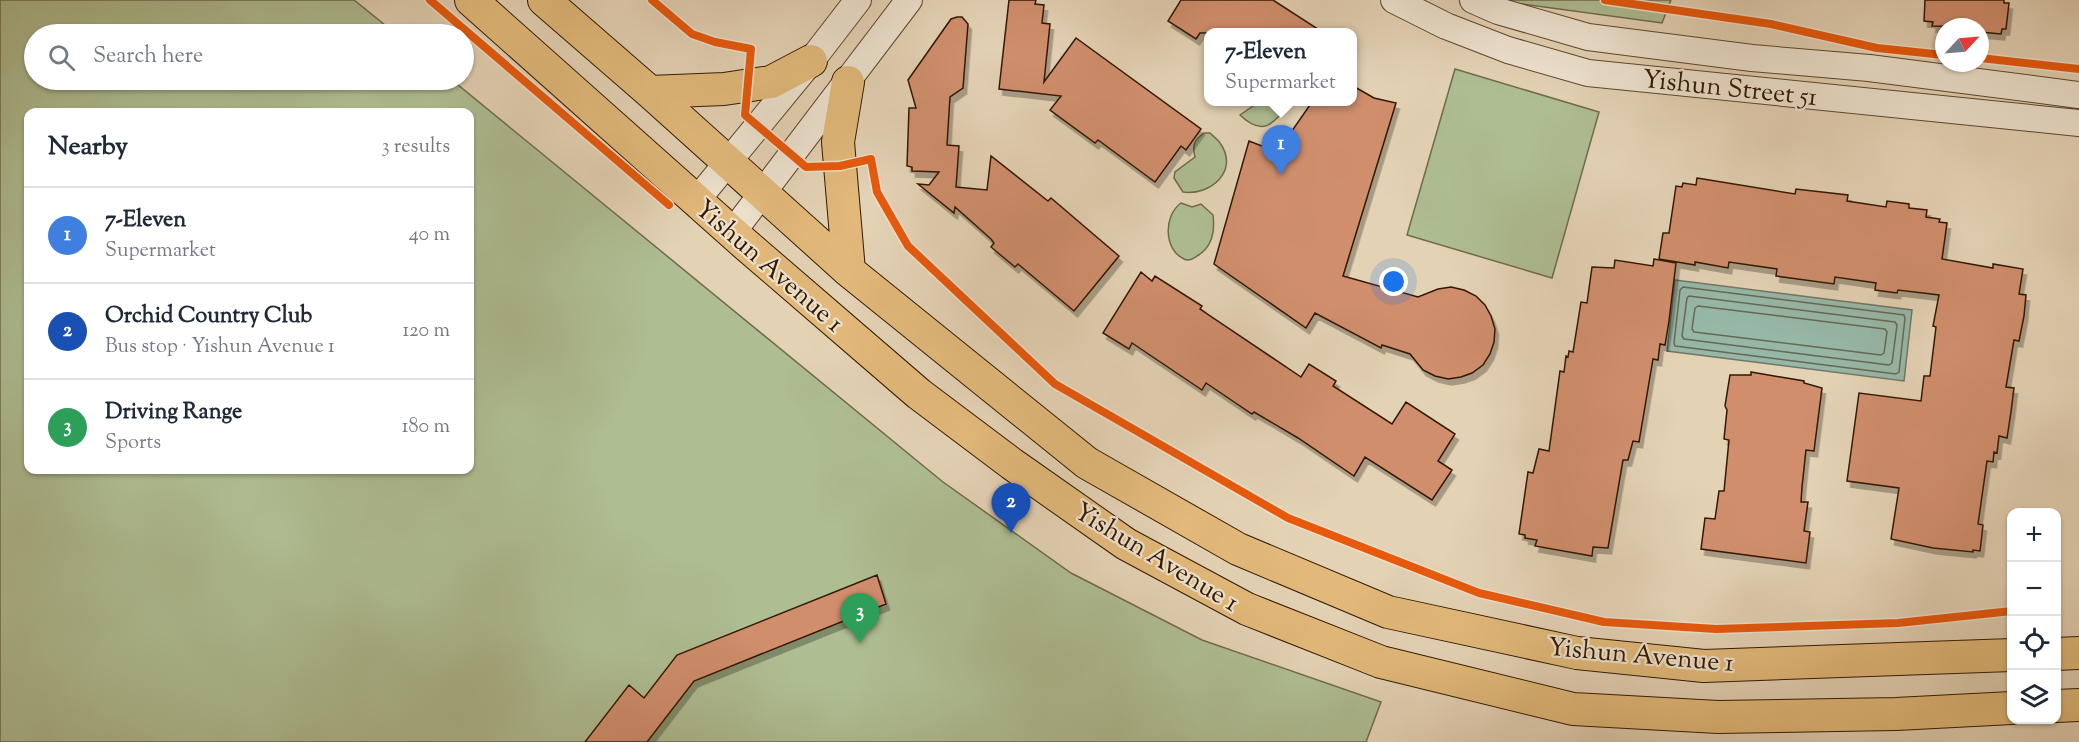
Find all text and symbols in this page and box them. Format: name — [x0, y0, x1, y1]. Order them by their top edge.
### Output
north arrow — [1935, 18, 1989, 72]
search box — [24, 24, 474, 90]
popup — [1204, 28, 1357, 106]
text: 7-Eleven — [1225, 37, 1306, 69]
icon: search — [45, 41, 78, 74]
text: Search here — [93, 41, 203, 73]
street label: Yishun Street 51 — [1640, 62, 1819, 117]
text: Supermarket — [1225, 69, 1336, 98]
pin: 1 — [1262, 126, 1300, 175]
text: Nearby — [48, 129, 128, 166]
text: 3 results — [381, 133, 450, 162]
street label: Yishun Avenue 1 — [686, 192, 851, 342]
text: 7-Eleven — [105, 205, 186, 237]
text: 1 — [64, 221, 71, 250]
text: 40 m — [409, 221, 450, 250]
text: Supermarket — [105, 237, 216, 266]
your location — [1379, 267, 1408, 296]
text: Orchid Country Club — [105, 301, 312, 333]
text: 2 — [63, 317, 72, 346]
text: 120 m — [402, 317, 450, 346]
text: Bus stop · Yishun Avenue 1 — [105, 333, 335, 362]
text: Driving Range — [105, 397, 242, 429]
text: 3 — [63, 413, 72, 442]
text: 180 m — [402, 413, 450, 442]
text: Sports — [105, 429, 161, 458]
pin: 2 — [992, 484, 1030, 533]
street label: Yishun Avenue 1 — [1066, 494, 1245, 622]
map controls — [2007, 508, 2061, 724]
button: + — [2007, 508, 2061, 562]
button: − — [2007, 562, 2061, 616]
pin: 3 — [840, 594, 880, 643]
button: locate — [2007, 616, 2061, 670]
street label: Yishun Avenue 1 — [1546, 630, 1735, 683]
button: layers — [2007, 670, 2061, 724]

